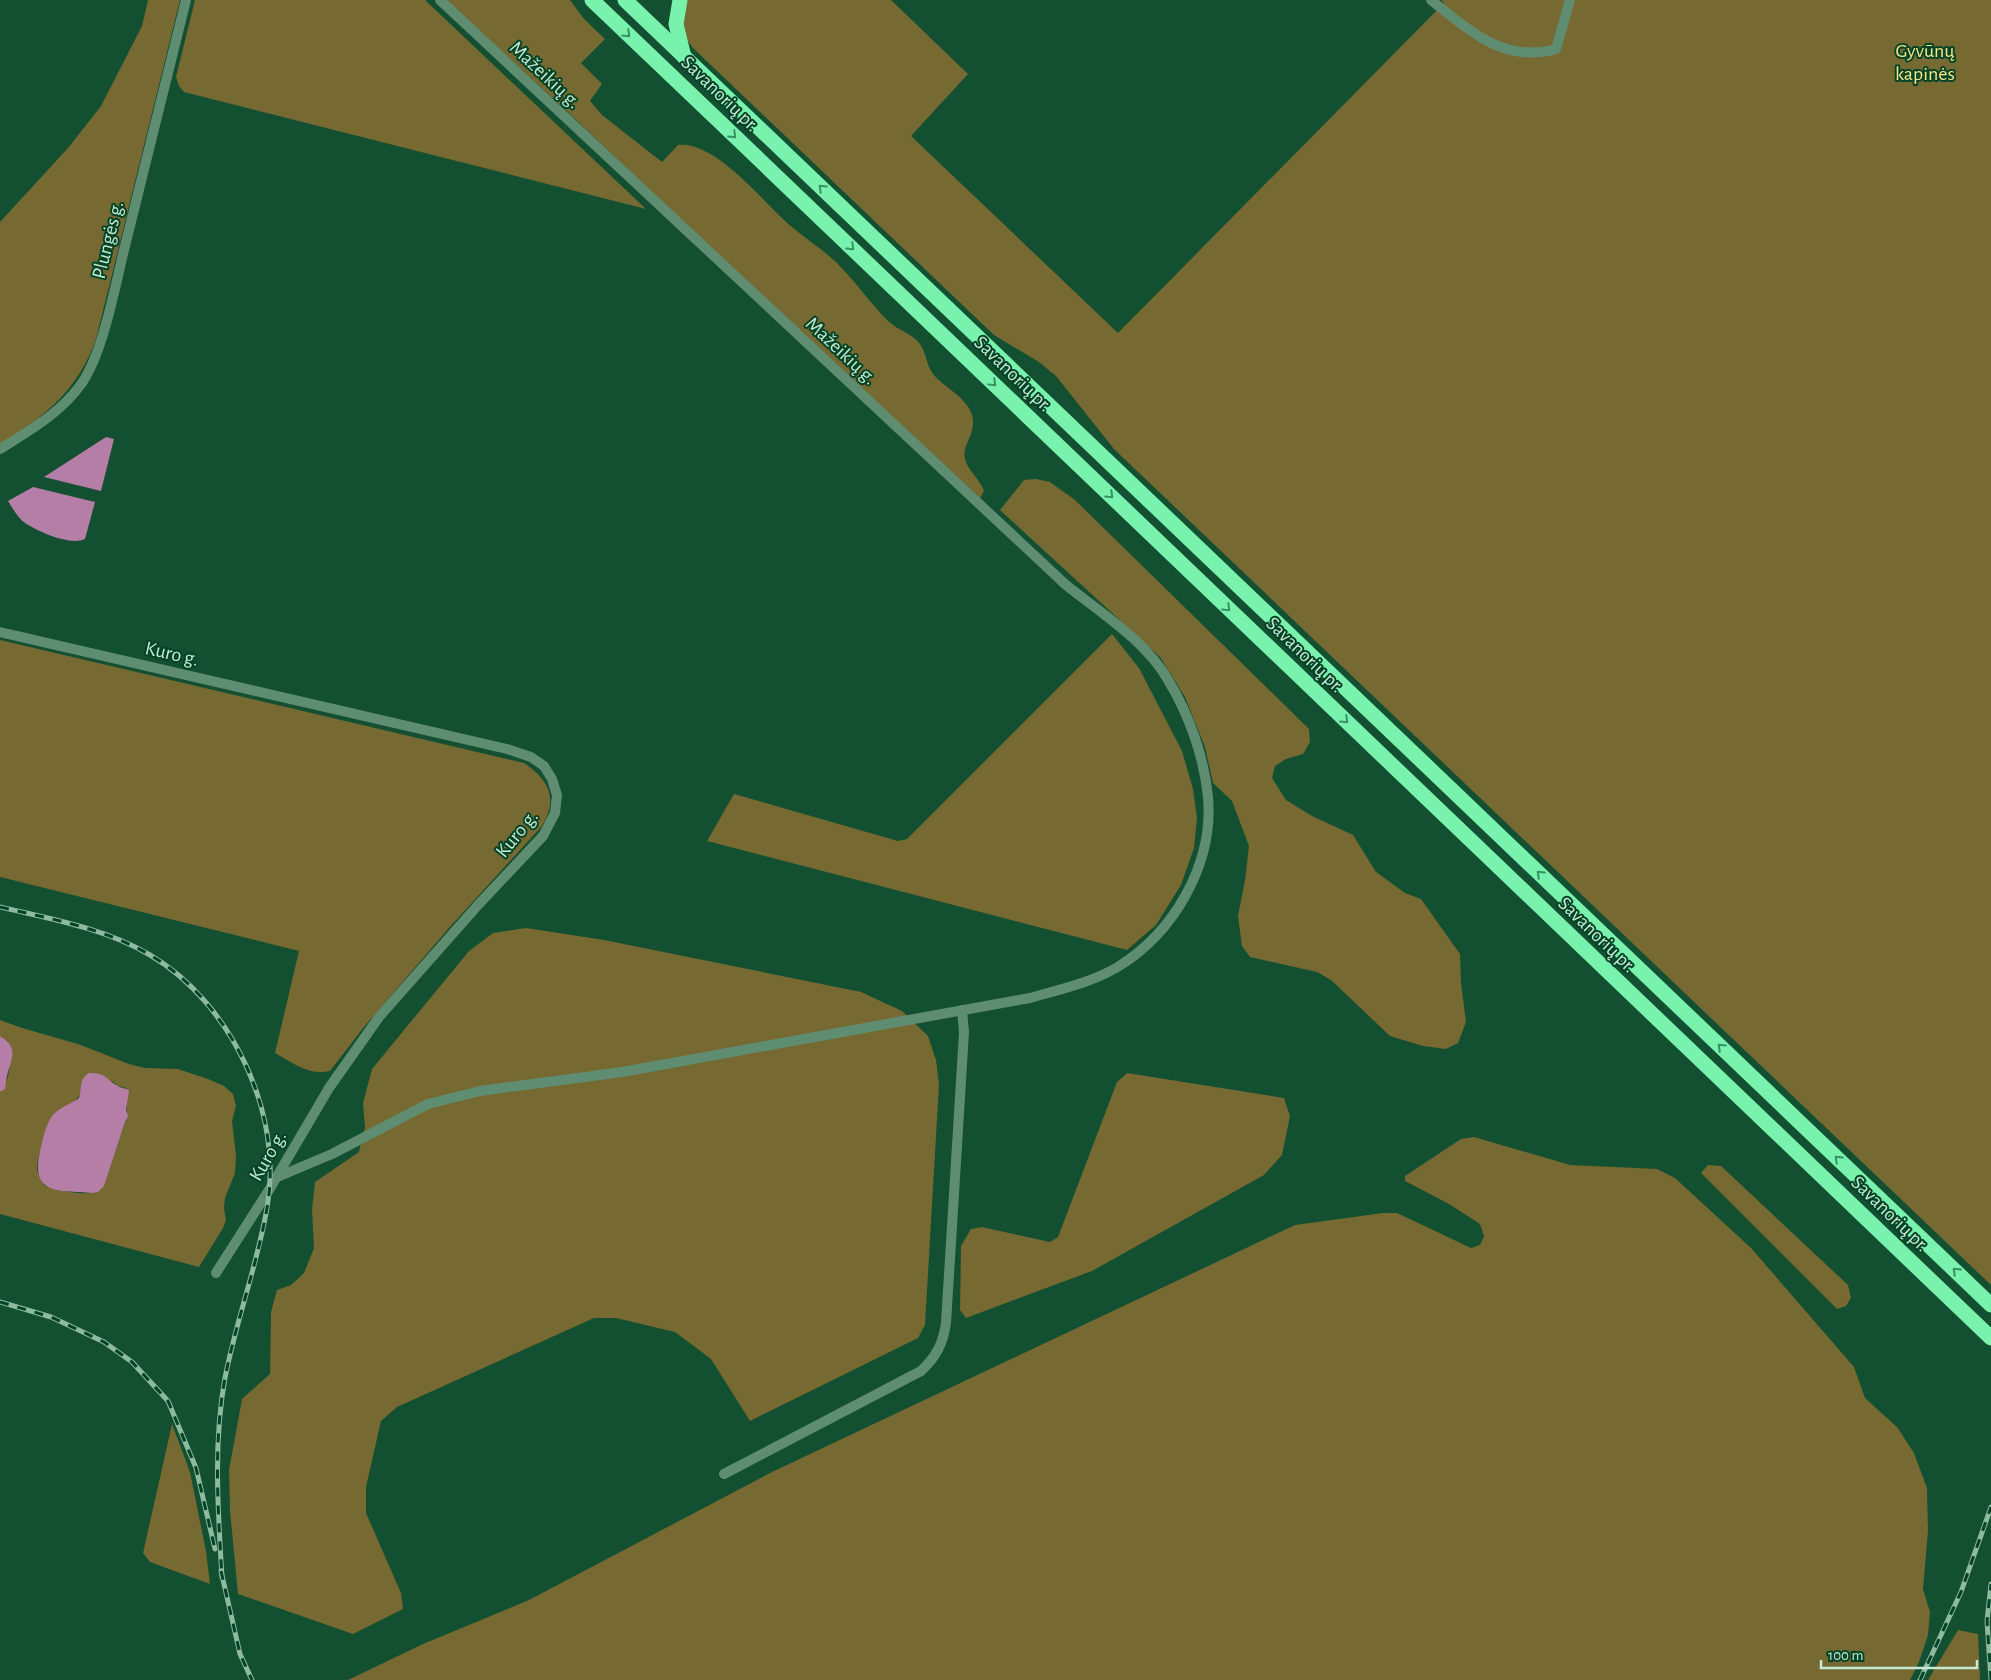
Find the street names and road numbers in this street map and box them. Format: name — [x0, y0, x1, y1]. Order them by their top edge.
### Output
street label: Mažeikių g. — [506, 37, 584, 113]
street label: Savanorių pr. — [677, 52, 763, 136]
street label: Plungės g. — [89, 199, 127, 281]
street label: Mažeikių g. — [802, 313, 880, 389]
street label: Savanorių pr. — [970, 332, 1056, 416]
street label: Savanorių pr. — [1262, 613, 1348, 697]
street label: Kuro g. — [143, 638, 201, 670]
street label: Kuro g. — [492, 807, 542, 861]
street label: Savanorių pr. — [1554, 893, 1640, 977]
street label: Kuro g. — [246, 1127, 290, 1185]
street label: Savanorių pr. — [1847, 1172, 1933, 1256]

